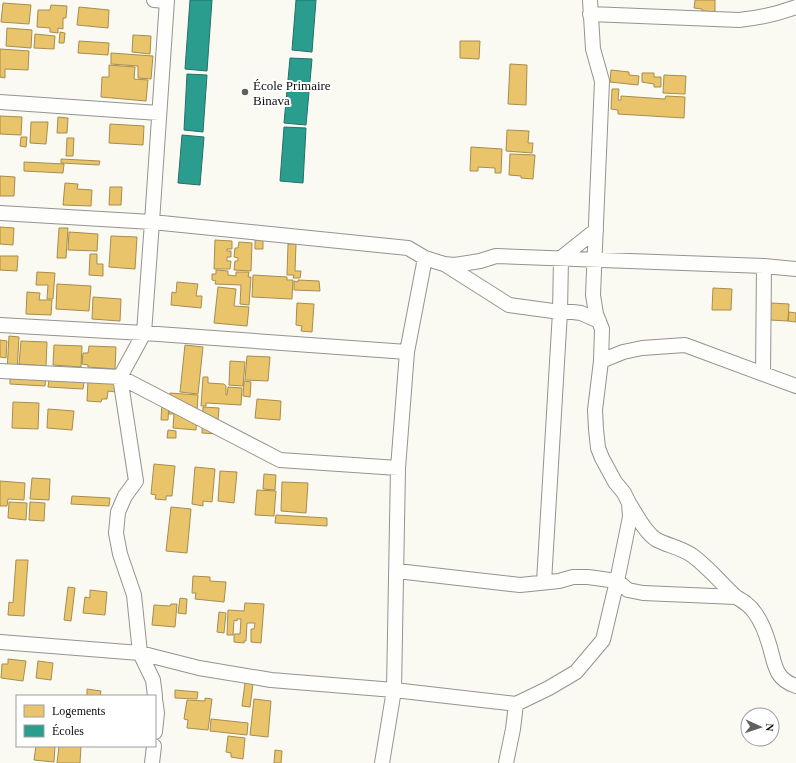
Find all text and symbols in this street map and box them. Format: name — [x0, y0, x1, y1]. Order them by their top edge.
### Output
place label: École Primaire Binava — [253, 78, 331, 108]
marker: École Primaire Binava — [240, 87, 250, 97]
legend — [16, 695, 156, 747]
text: Logements — [52, 704, 106, 718]
north arrow — [740, 707, 780, 747]
text: N — [764, 723, 776, 732]
text: Écoles — [52, 724, 84, 738]

